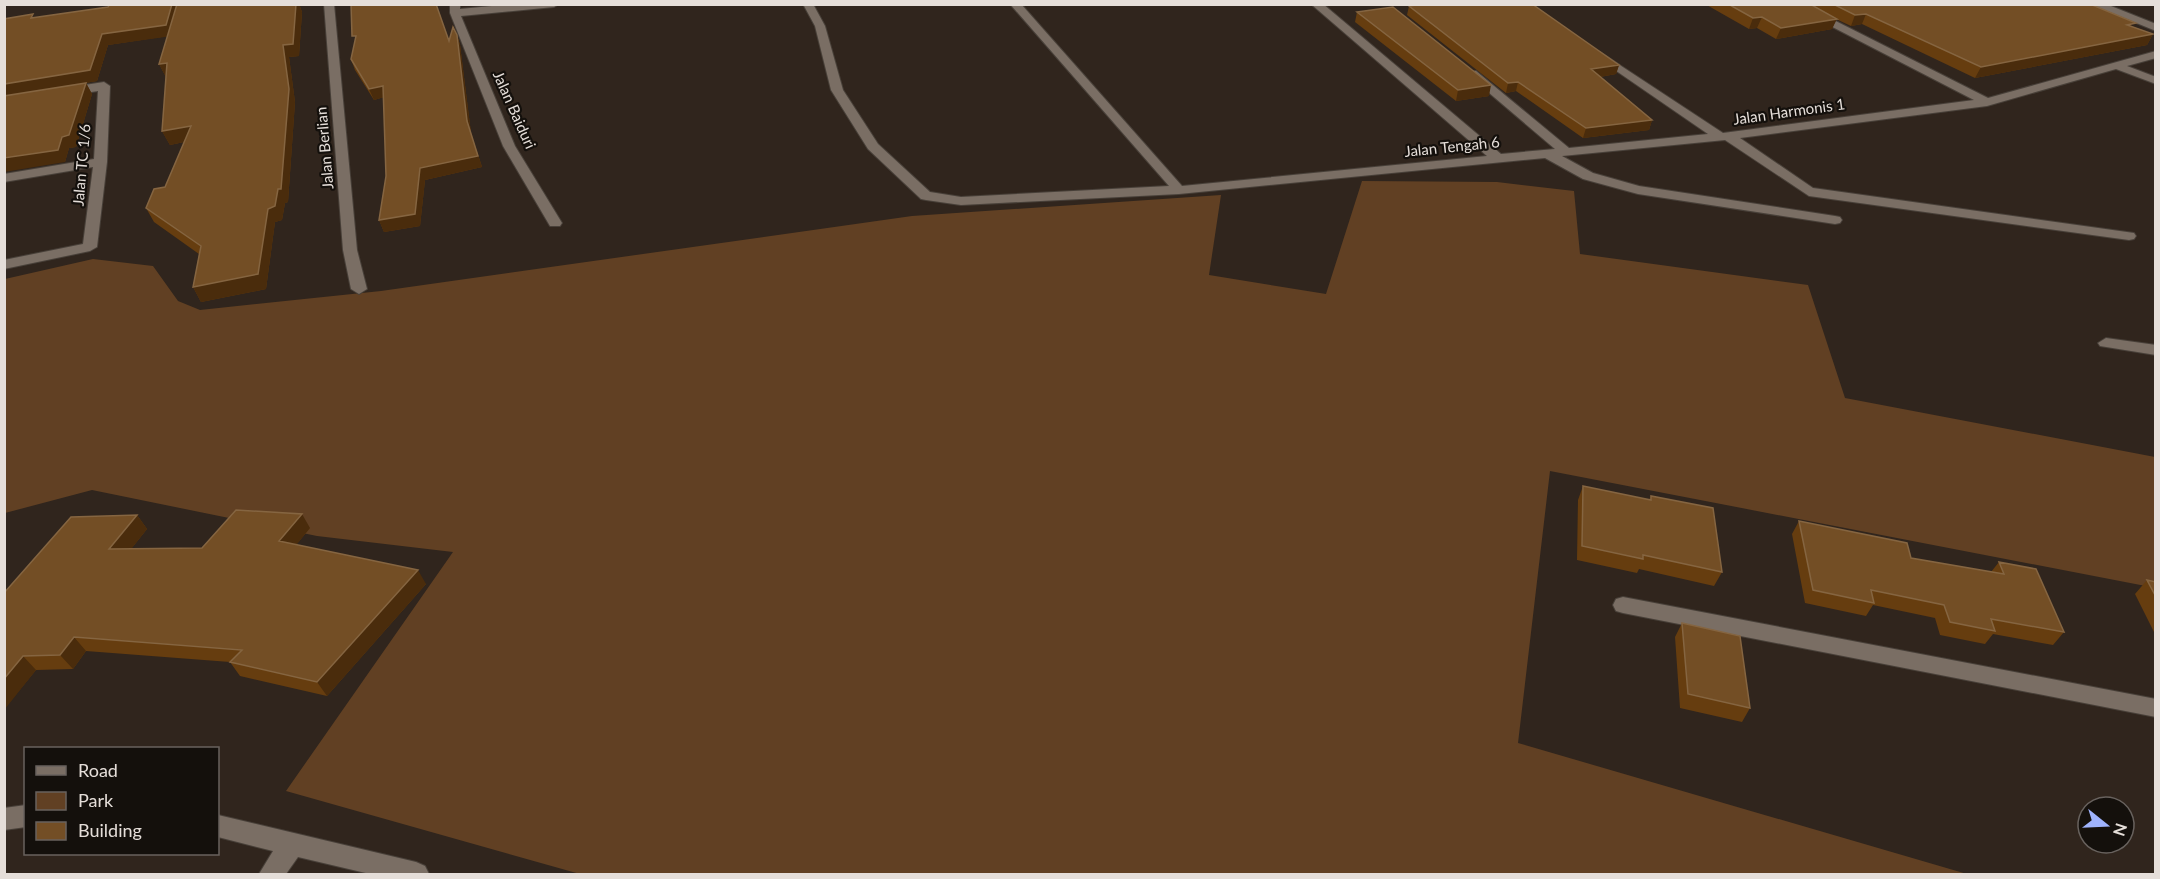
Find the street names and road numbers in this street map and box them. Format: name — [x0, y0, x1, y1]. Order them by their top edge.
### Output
street label: Jalan Baiduri — [490, 68, 540, 151]
street label: Jalan Harmonis 1 — [1732, 94, 1846, 128]
street label: Jalan Berlian — [311, 106, 337, 190]
street label: Jalan TC 1/6 — [68, 123, 94, 207]
street label: Jalan Tengah 6 — [1403, 132, 1501, 160]

